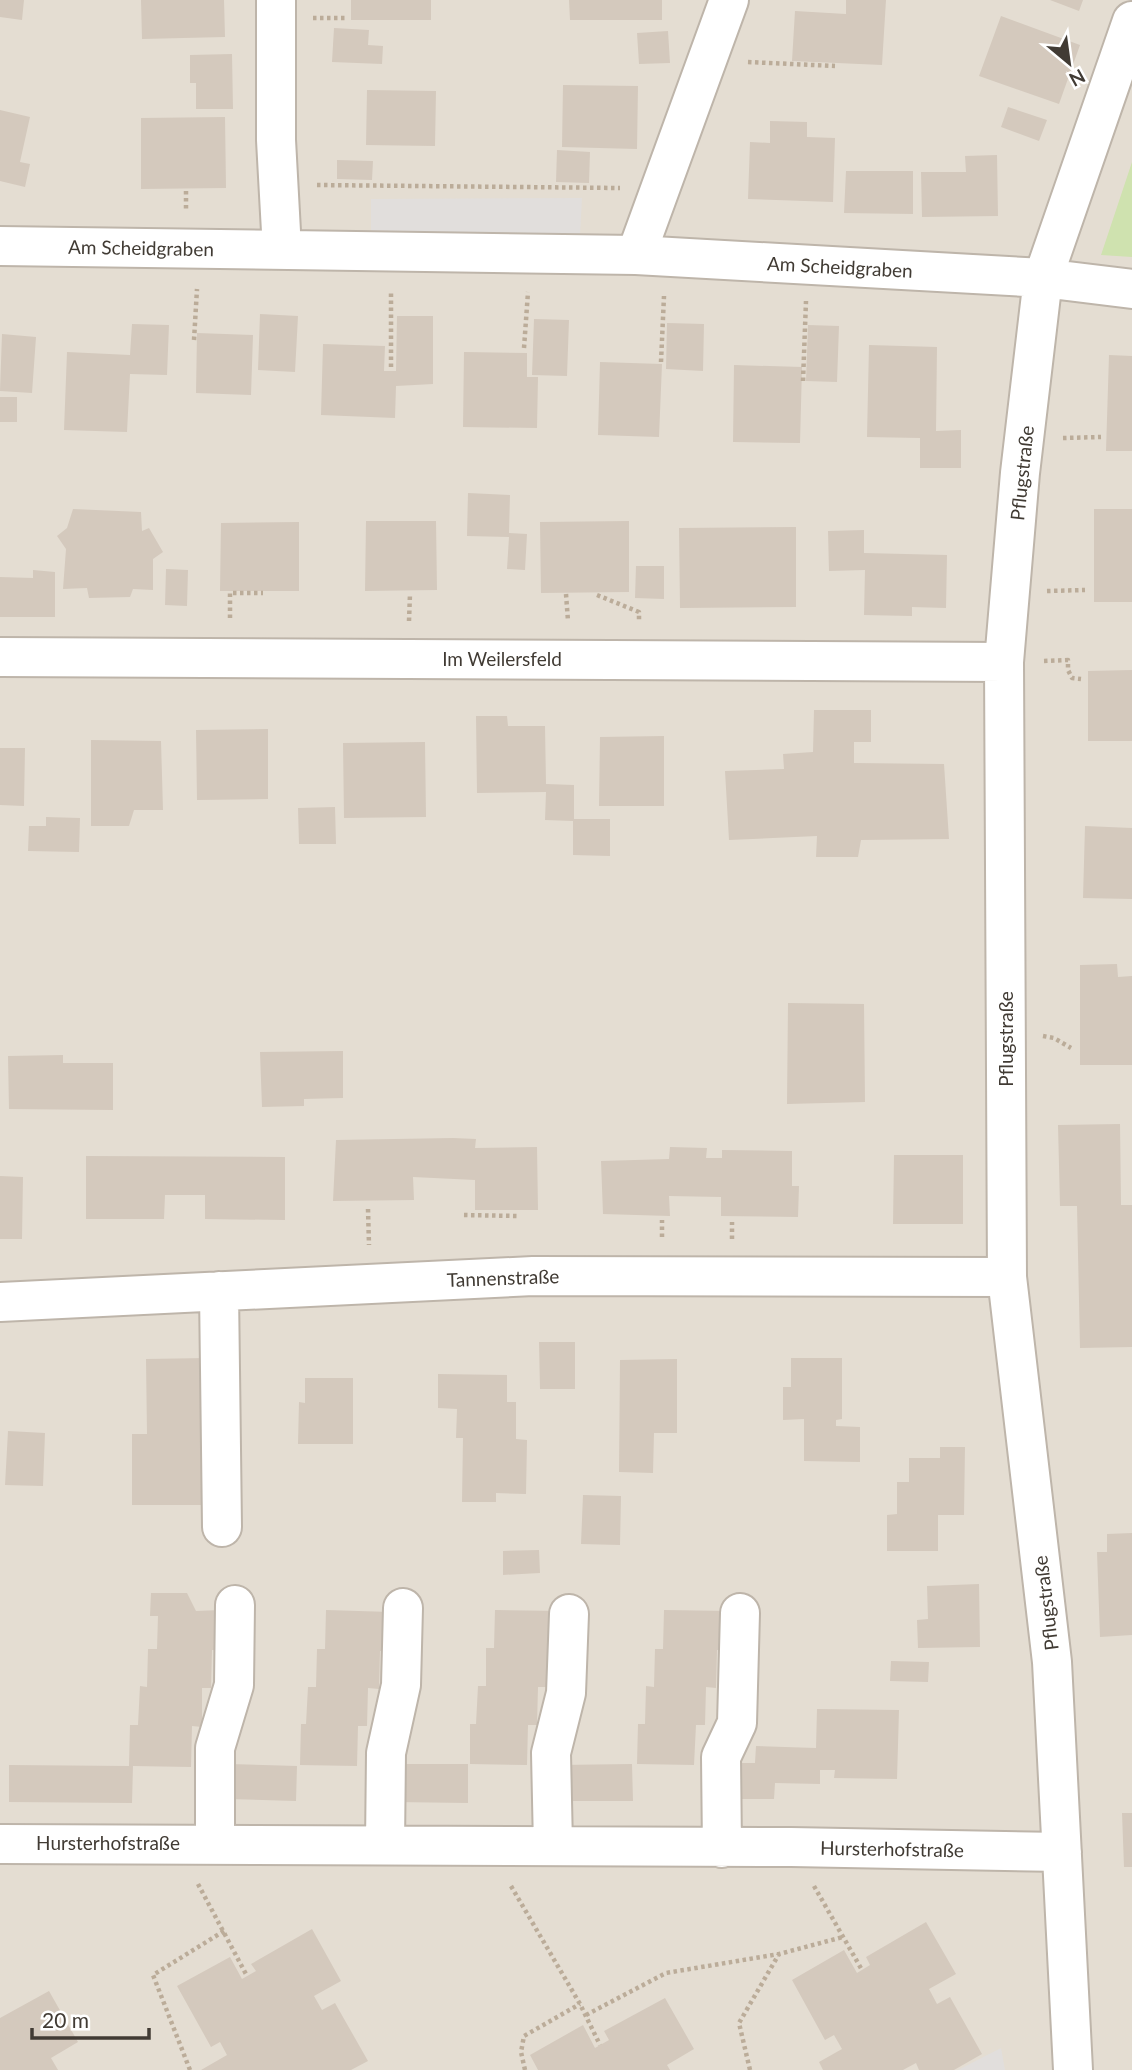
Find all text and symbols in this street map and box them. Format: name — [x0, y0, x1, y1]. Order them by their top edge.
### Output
north arrow — [1034, 28, 1104, 98]
text: N — [1066, 65, 1089, 92]
street label: Am Scheidgraben — [68, 235, 214, 260]
street label: Am Scheidgraben — [767, 251, 913, 282]
street label: Pflugstraße — [1005, 424, 1038, 522]
street label: Im Weilersfeld — [442, 647, 562, 670]
street label: Pflugstraße — [994, 991, 1017, 1087]
street label: Tannenstraße — [446, 1264, 560, 1291]
street label: Pflugstraße — [1028, 1554, 1063, 1652]
street label: Hursterhofstraße — [36, 1831, 180, 1854]
street label: Hursterhofstraße — [820, 1836, 964, 1861]
scale bar — [32, 1996, 149, 2040]
text: 20 m — [42, 2007, 89, 2032]

